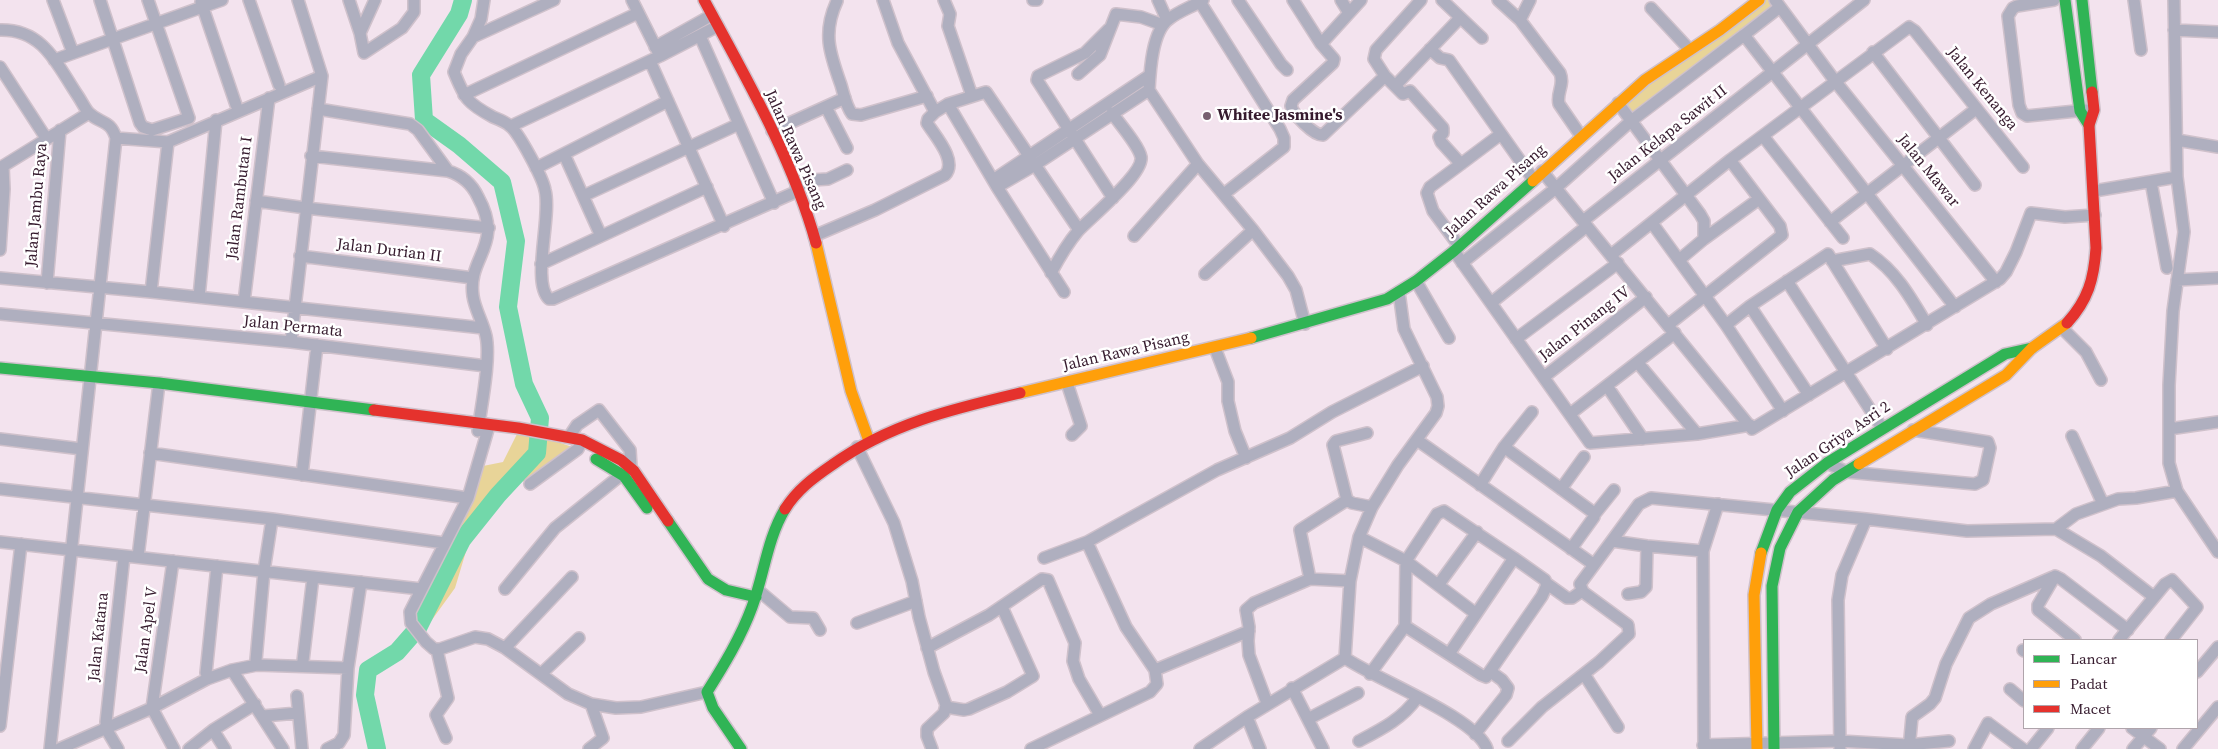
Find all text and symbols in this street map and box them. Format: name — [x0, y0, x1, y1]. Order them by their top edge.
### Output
street label: Jalan Kenanga — [1942, 43, 2022, 135]
street label: Jalan Kelapa Sawit II — [1605, 82, 1731, 186]
street label: Jalan Rawa Pisang — [760, 87, 830, 213]
place label: Whitee Jasmine's — [1217, 106, 1342, 126]
marker: Whitee Jasmine's — [1201, 110, 1213, 122]
street label: Jalan Mawar — [1893, 131, 1963, 211]
street label: Jalan Rambutan I — [223, 135, 257, 261]
street label: Jalan Rawa Pisang — [1442, 141, 1550, 241]
street label: Jalan Jambu Raya — [22, 142, 52, 268]
street label: Jalan Durian II — [336, 235, 442, 267]
street label: Jalan Pinang IV — [1536, 282, 1634, 366]
street label: Jalan Permata — [242, 312, 344, 342]
street label: Jalan Rawa Pisang — [1061, 328, 1191, 376]
street label: Jalan Griya Asri 2 — [1782, 398, 1894, 482]
street label: Jalan Apel V — [131, 586, 163, 674]
street label: Jalan Katana — [85, 591, 113, 683]
legend — [2023, 639, 2198, 729]
text: Lancar — [2070, 648, 2117, 669]
text: Padat — [2070, 673, 2107, 694]
text: Macet — [2070, 698, 2111, 719]

